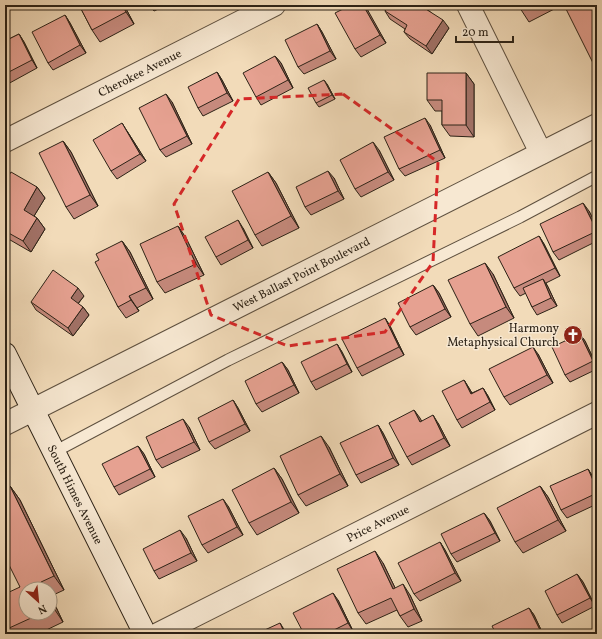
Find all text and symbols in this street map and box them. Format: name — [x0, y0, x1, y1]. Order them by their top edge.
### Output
scale bar — [456, 18, 513, 44]
text: 20 m — [462, 25, 489, 41]
street label: Cherokee Avenue — [96, 46, 185, 102]
street label: West Ballast Point Boulevard — [231, 234, 373, 317]
place label: Harmony Metaphysical Church — [447, 321, 559, 351]
church icon: Harmony Metaphysical Church — [562, 324, 584, 346]
street label: South Himes Avenue — [43, 442, 106, 548]
street label: Price Avenue — [344, 502, 413, 547]
north arrow — [18, 581, 58, 621]
text: N — [35, 600, 49, 617]

